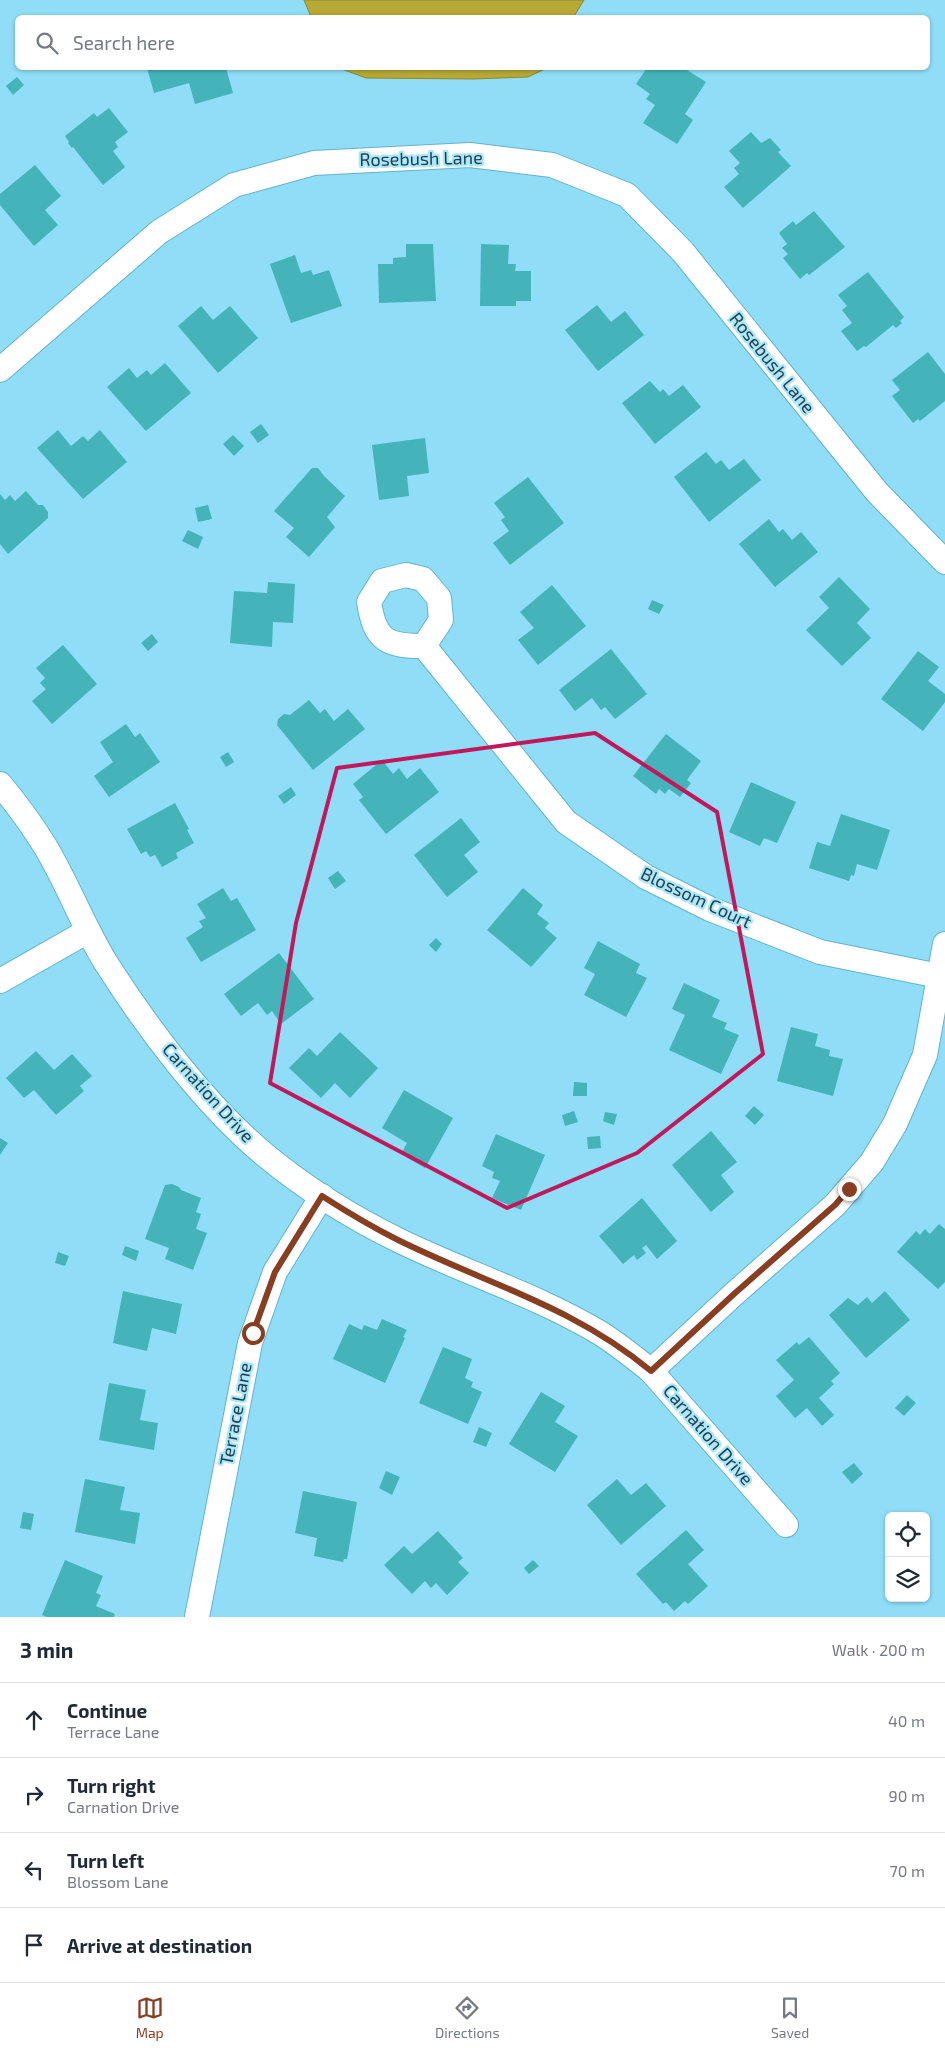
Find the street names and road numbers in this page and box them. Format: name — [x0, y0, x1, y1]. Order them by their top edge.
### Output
street label: Rosebush Lane — [359, 146, 483, 170]
street label: Rosebush Lane — [725, 307, 820, 417]
street label: Blossom Court — [637, 862, 756, 932]
street label: Carnation Drive — [158, 1038, 259, 1147]
street label: Terrace Lane — [214, 1361, 256, 1467]
street label: Carnation Drive — [659, 1379, 759, 1489]

